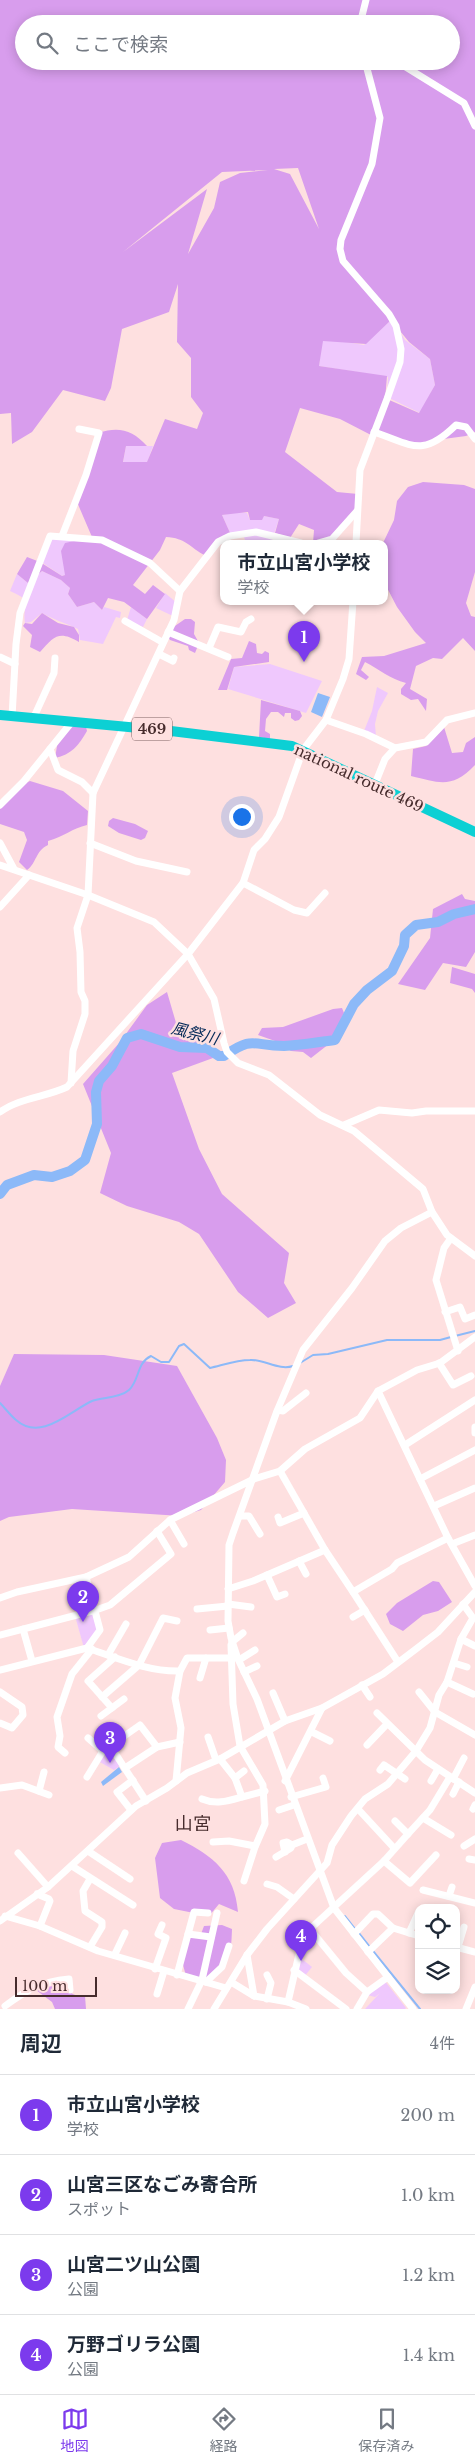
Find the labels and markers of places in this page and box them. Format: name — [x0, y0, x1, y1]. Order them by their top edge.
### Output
pin: 1 — [288, 621, 320, 662]
pin: 2 — [67, 1581, 99, 1622]
pin: 3 — [94, 1722, 126, 1763]
pin: 4 — [285, 1920, 317, 1961]

